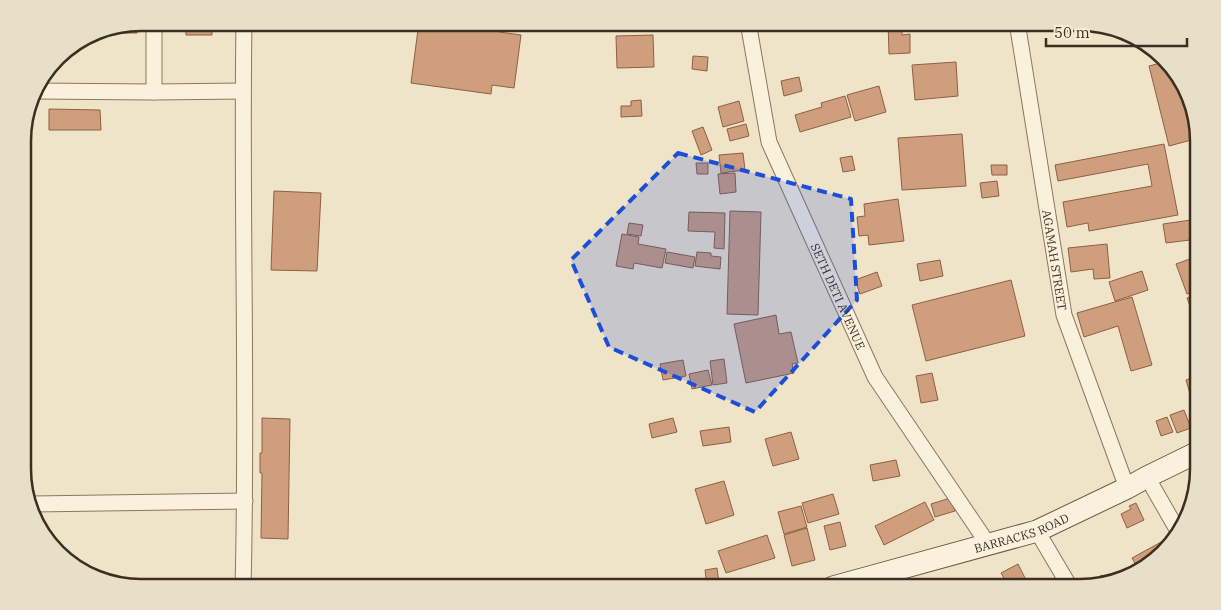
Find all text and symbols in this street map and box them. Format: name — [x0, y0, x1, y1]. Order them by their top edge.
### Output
scale bar — [1046, 15, 1187, 47]
text: 50 m — [1054, 23, 1090, 42]
street label: AGAMAH STREET — [1040, 209, 1071, 312]
street label: SETH DETI AVENUE — [808, 241, 869, 352]
street label: BARRACKS ROAD — [972, 510, 1071, 555]

